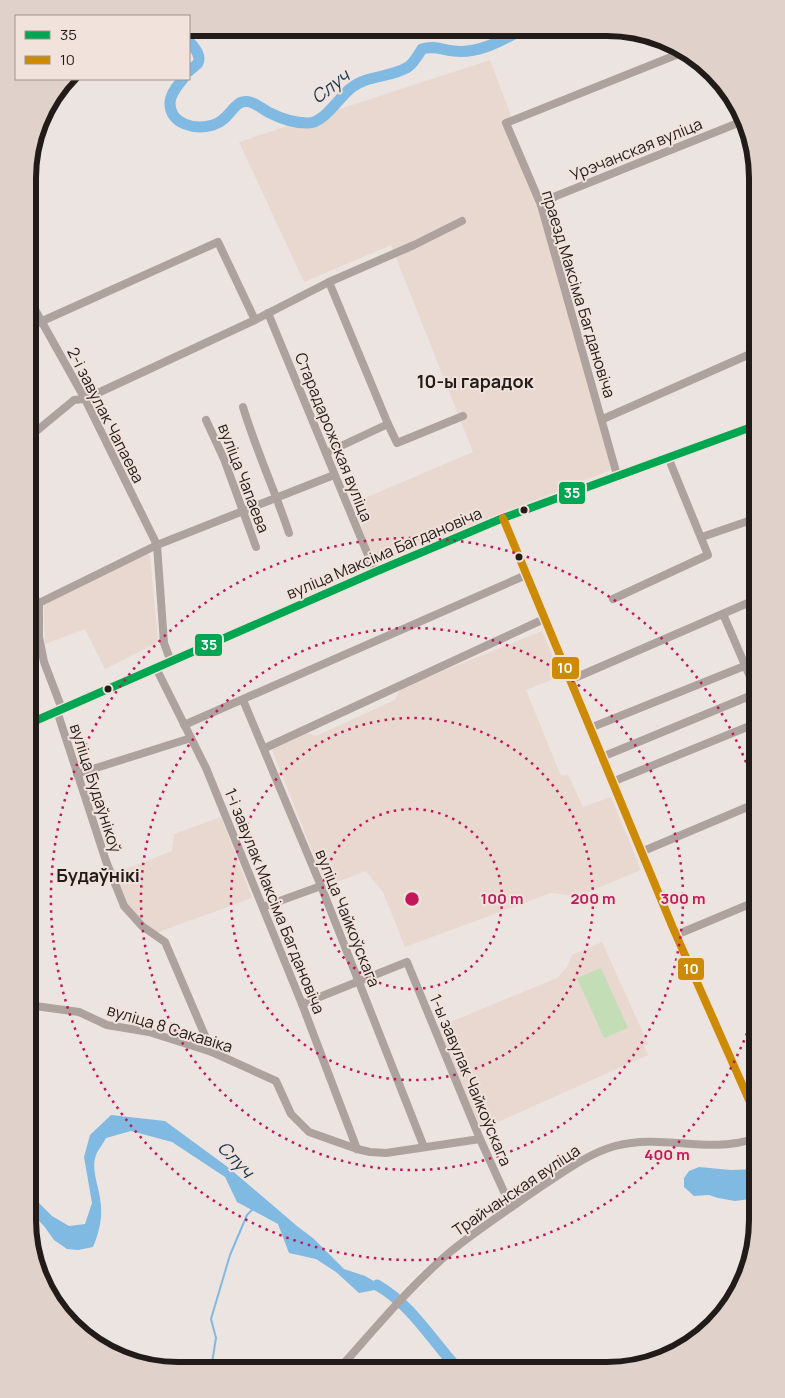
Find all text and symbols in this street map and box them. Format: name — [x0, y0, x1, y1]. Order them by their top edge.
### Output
legend — [15, 15, 190, 80]
text: 35 — [60, 24, 77, 45]
text: 10 — [60, 49, 75, 70]
water label: Случ — [306, 63, 355, 109]
street label: Урэчанская вуліца — [567, 112, 705, 186]
street label: праезд Максіма Багдановіча — [537, 187, 621, 401]
street label: 2-і завулак Чапаева — [62, 343, 150, 487]
street label: Старадарожская вуліца — [290, 349, 378, 525]
district label: 10-ы гарадок — [417, 369, 535, 393]
street label: вуліца Чапаева — [213, 420, 275, 536]
line badge: 35 — [558, 481, 586, 505]
text: 35 — [564, 483, 580, 502]
street label: вуліца Максіма Багдановіча — [283, 502, 485, 604]
unlabelled marker — [519, 505, 529, 515]
unlabelled marker — [514, 552, 524, 562]
line badge: 35 — [194, 633, 223, 657]
text: 35 — [201, 635, 217, 654]
line badge: 10 — [551, 656, 580, 680]
text: 10 — [557, 658, 573, 677]
unlabelled marker — [103, 684, 113, 694]
street label: вуліца Будаўнікоў — [65, 721, 127, 856]
street label: 1-і завулак Максіма Багдановіча — [220, 785, 330, 1017]
street label: вуліца Чайкоўскага — [310, 846, 386, 990]
district label: Будаўнікі — [56, 863, 140, 887]
text: 100 m — [481, 888, 523, 909]
text: 200 m — [570, 888, 616, 909]
text: 300 m — [661, 888, 705, 909]
centre of rings — [403, 890, 421, 908]
line badge: 10 — [677, 957, 705, 981]
text: 10 — [683, 959, 699, 978]
street label: 1-ы завулак Чайкоўскага — [425, 991, 517, 1169]
street label: вуліца 8 Сакавіка — [104, 998, 236, 1058]
water label: Случ — [213, 1135, 260, 1183]
street label: Трайчанская вуліца — [448, 1139, 584, 1241]
text: 400 m — [644, 1144, 690, 1165]

